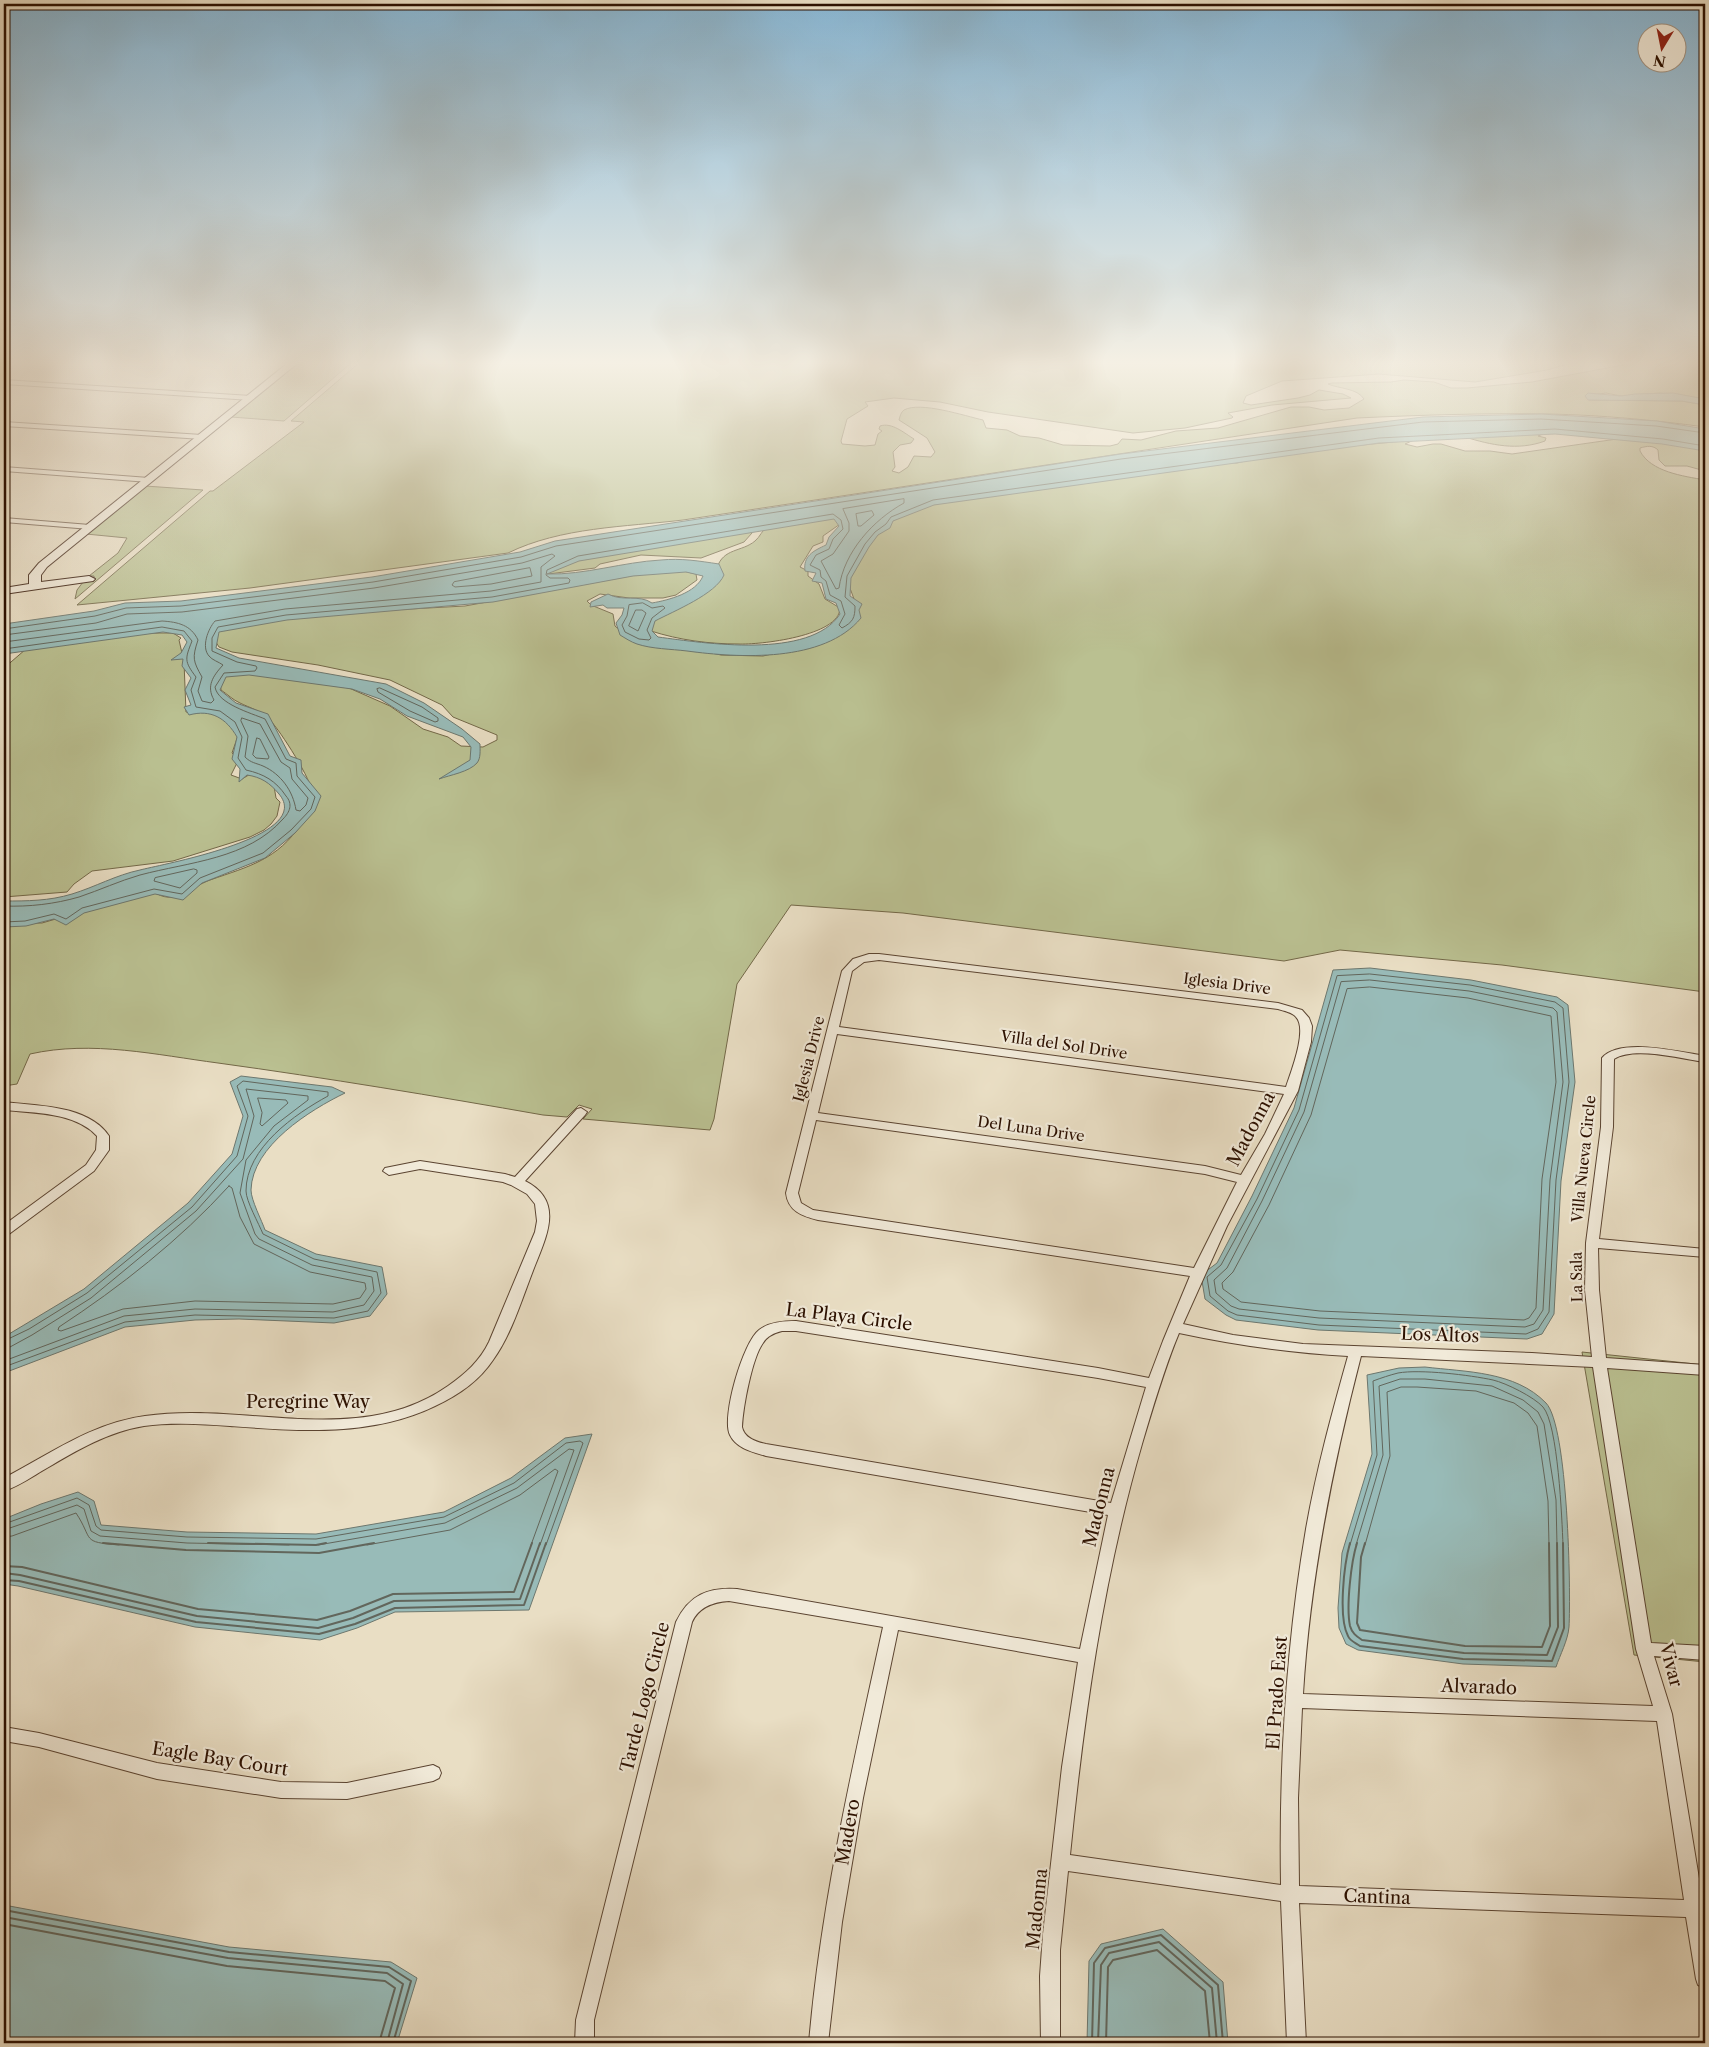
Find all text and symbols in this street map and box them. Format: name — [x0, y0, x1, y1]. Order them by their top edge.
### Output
north arrow — [1636, 22, 1686, 72]
text: N — [1652, 51, 1667, 71]
street label: Iglesia Drive — [1182, 969, 1272, 998]
street label: Iglesia Drive — [789, 1014, 828, 1104]
street label: Villa del Sol Drive — [999, 1026, 1129, 1063]
street label: Madonna — [1222, 1087, 1280, 1170]
street label: Villa Nueva Circle — [1567, 1094, 1600, 1225]
street label: Del Luna Drive — [976, 1112, 1086, 1145]
street label: La Sala — [1567, 1251, 1586, 1303]
street label: La Playa Circle — [784, 1298, 914, 1336]
street label: Los Altos — [1400, 1323, 1480, 1347]
street label: Peregrine Way — [246, 1391, 371, 1413]
street label: Madonna — [1078, 1464, 1120, 1549]
street label: Tarde Logo Circle — [616, 1620, 674, 1774]
street label: El Prado East — [1262, 1635, 1292, 1751]
street label: Vivar — [1654, 1640, 1688, 1690]
street label: Alvarado — [1440, 1675, 1517, 1699]
street label: Eagle Bay Court — [150, 1737, 290, 1781]
street label: Madero — [831, 1797, 865, 1867]
street label: Madonna — [1022, 1867, 1052, 1951]
street label: Cantina — [1343, 1885, 1411, 1909]

